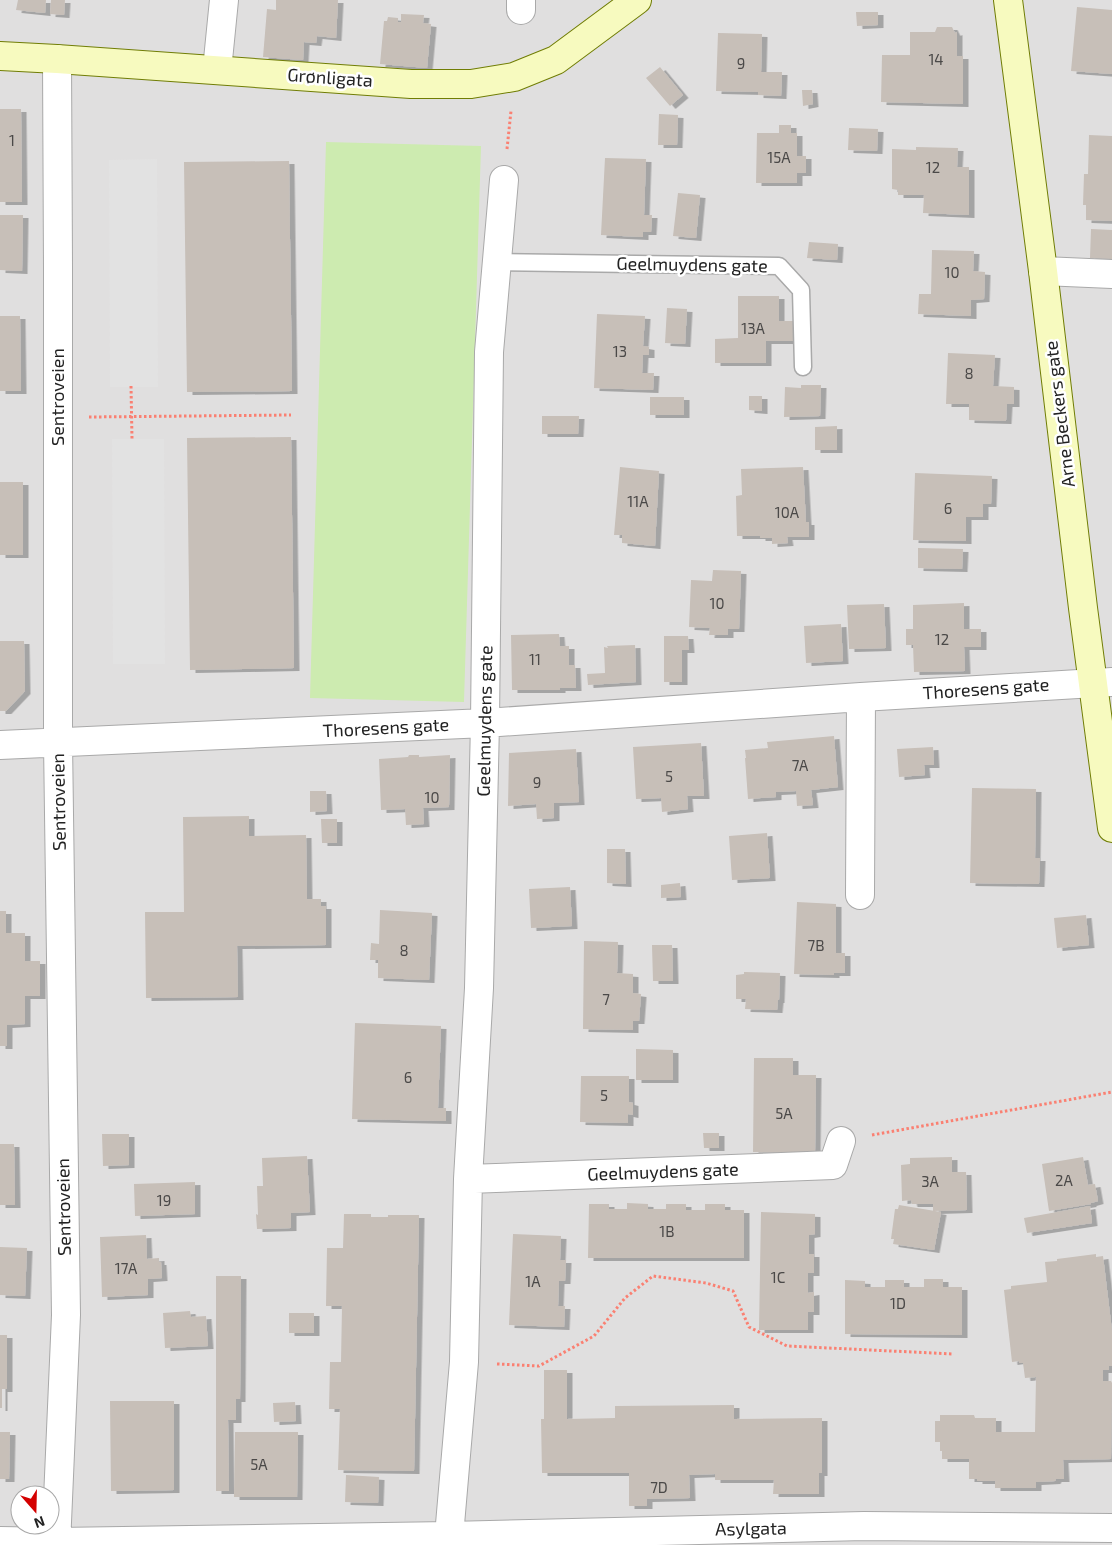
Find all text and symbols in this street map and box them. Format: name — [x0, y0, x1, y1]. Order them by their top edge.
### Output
house number: 14 — [928, 50, 944, 68]
house number: 9 — [737, 54, 745, 72]
street label: Grønligata — [287, 63, 374, 91]
house number: 1 — [9, 131, 15, 149]
house number: 15A — [767, 148, 791, 166]
house number: 12 — [926, 158, 940, 176]
street label: Geelmuydens gate — [616, 252, 768, 276]
house number: 10 — [944, 263, 960, 281]
house number: 13A — [741, 319, 765, 337]
street label: Arne Beckers gate — [1039, 340, 1079, 489]
house number: 13 — [613, 342, 627, 360]
street label: Sentroveien — [46, 348, 68, 446]
house number: 8 — [964, 364, 974, 382]
house number: 11A — [627, 492, 649, 510]
house number: 6 — [944, 499, 952, 517]
house number: 10A — [775, 503, 800, 521]
house number: 10 — [709, 594, 725, 612]
house number: 12 — [935, 630, 949, 648]
street label: Geelmuydens gate — [472, 645, 496, 797]
house number: 11 — [529, 650, 541, 668]
street label: Thoresens gate — [922, 673, 1050, 703]
street label: Thoresens gate — [322, 713, 450, 741]
street label: Sentroveien — [46, 753, 70, 851]
house number: 7A — [792, 756, 809, 774]
house number: 5 — [665, 767, 673, 785]
house number: 9 — [533, 773, 541, 791]
house number: 10 — [424, 788, 440, 806]
house number: 7B — [808, 936, 824, 954]
house number: 8 — [399, 941, 409, 959]
house number: 7 — [602, 990, 610, 1008]
house number: 6 — [404, 1068, 412, 1086]
house number: 5 — [600, 1086, 608, 1104]
house number: 5A — [775, 1104, 793, 1122]
street label: Geelmuydens gate — [587, 1157, 739, 1185]
street label: Sentroveien — [51, 1158, 75, 1256]
house number: 2A — [1055, 1171, 1074, 1189]
house number: 3A — [921, 1172, 940, 1190]
house number: 19 — [157, 1191, 171, 1209]
house number: 1B — [659, 1222, 675, 1240]
house number: 17A — [115, 1259, 138, 1277]
house number: 1C — [771, 1268, 786, 1286]
house number: 1A — [525, 1272, 541, 1290]
house number: 1D — [890, 1294, 906, 1312]
house number: 5A — [250, 1455, 268, 1473]
house number: 7D — [650, 1478, 668, 1496]
north arrow — [10, 1485, 60, 1535]
text: N — [32, 1513, 47, 1532]
street label: Asylgata — [715, 1516, 787, 1540]

